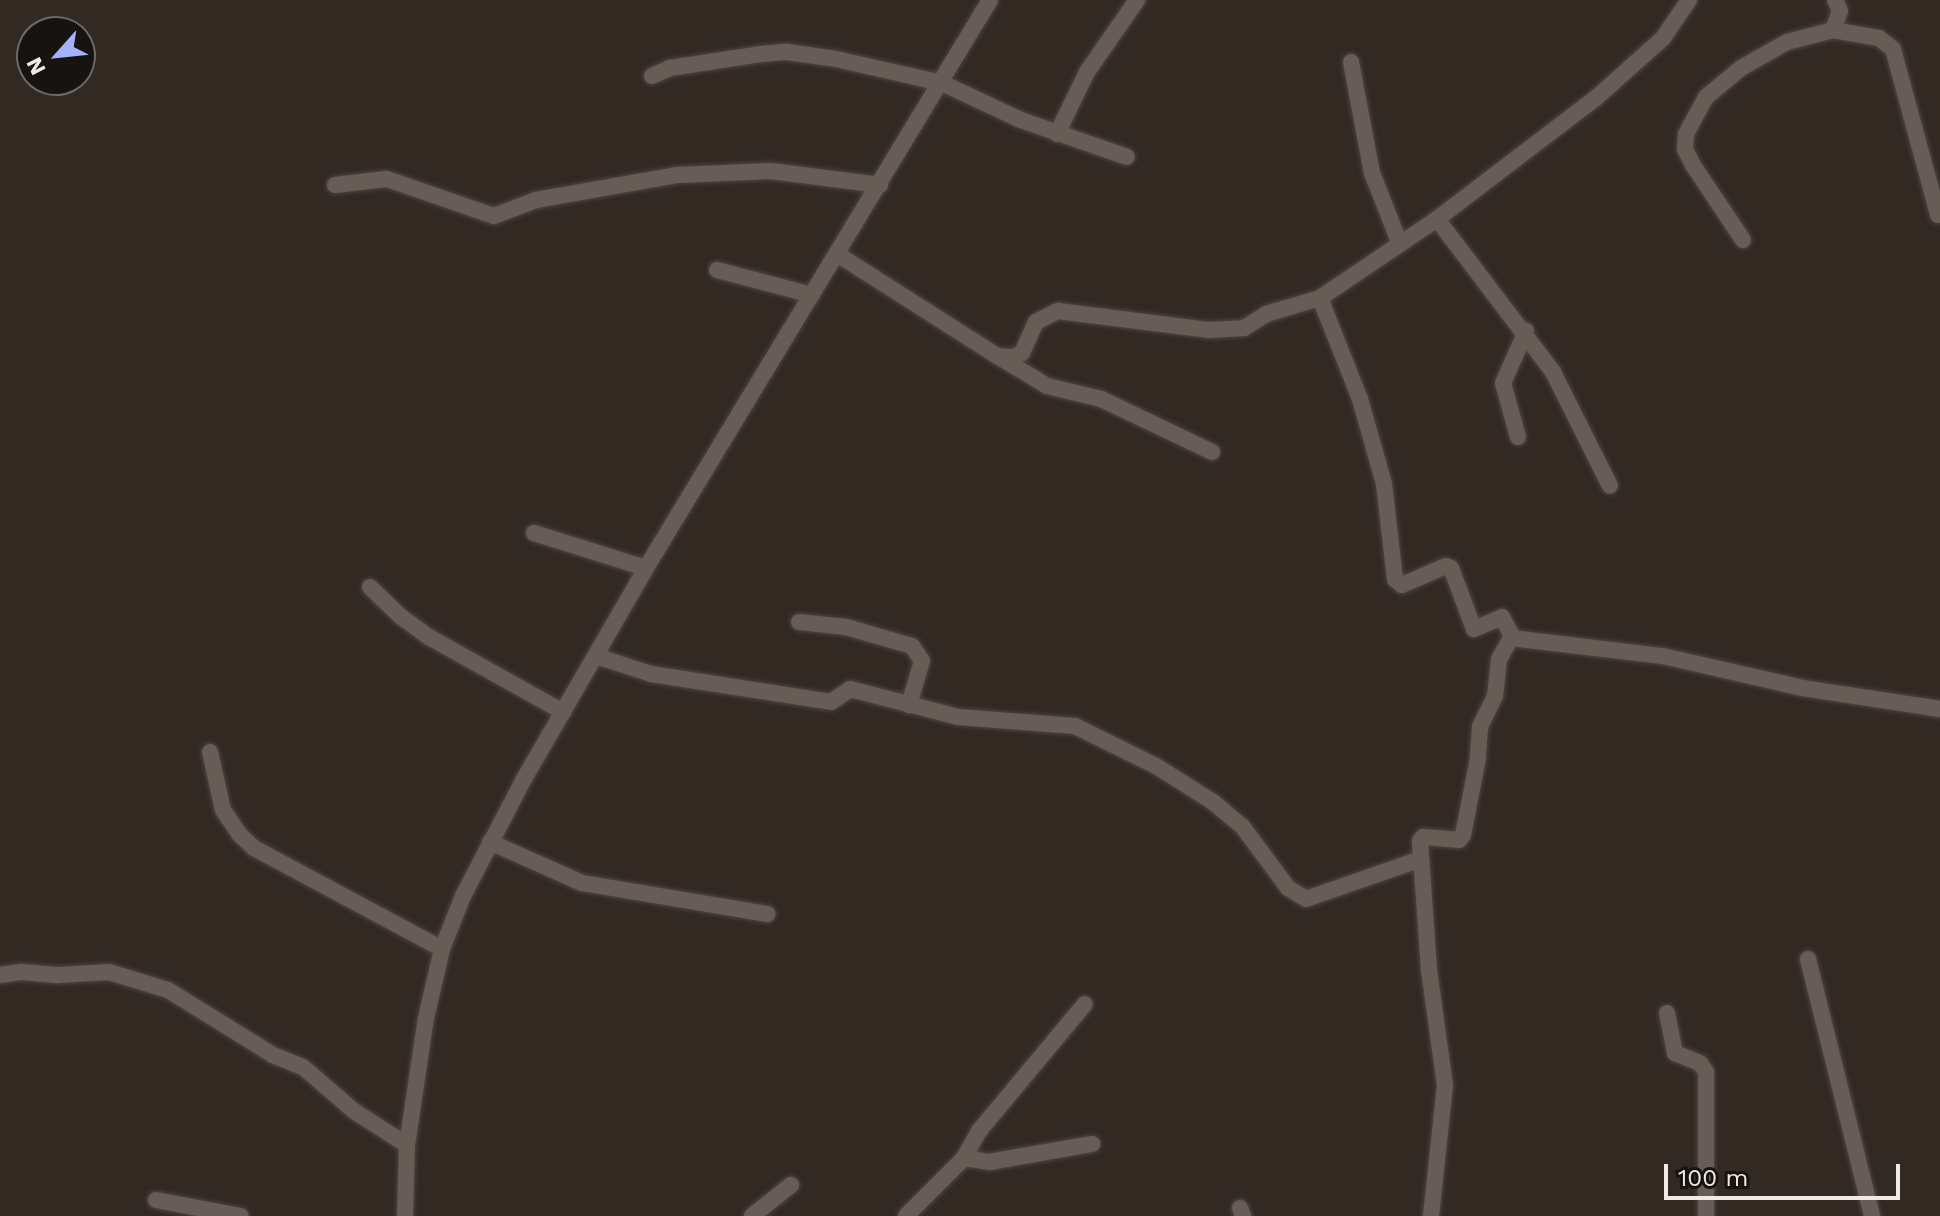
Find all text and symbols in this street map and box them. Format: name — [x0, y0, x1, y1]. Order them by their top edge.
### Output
north arrow — [16, 16, 96, 96]
text: N — [21, 53, 51, 79]
scale bar — [1668, 1148, 1904, 1198]
text: 100 m — [1678, 1164, 1748, 1192]

